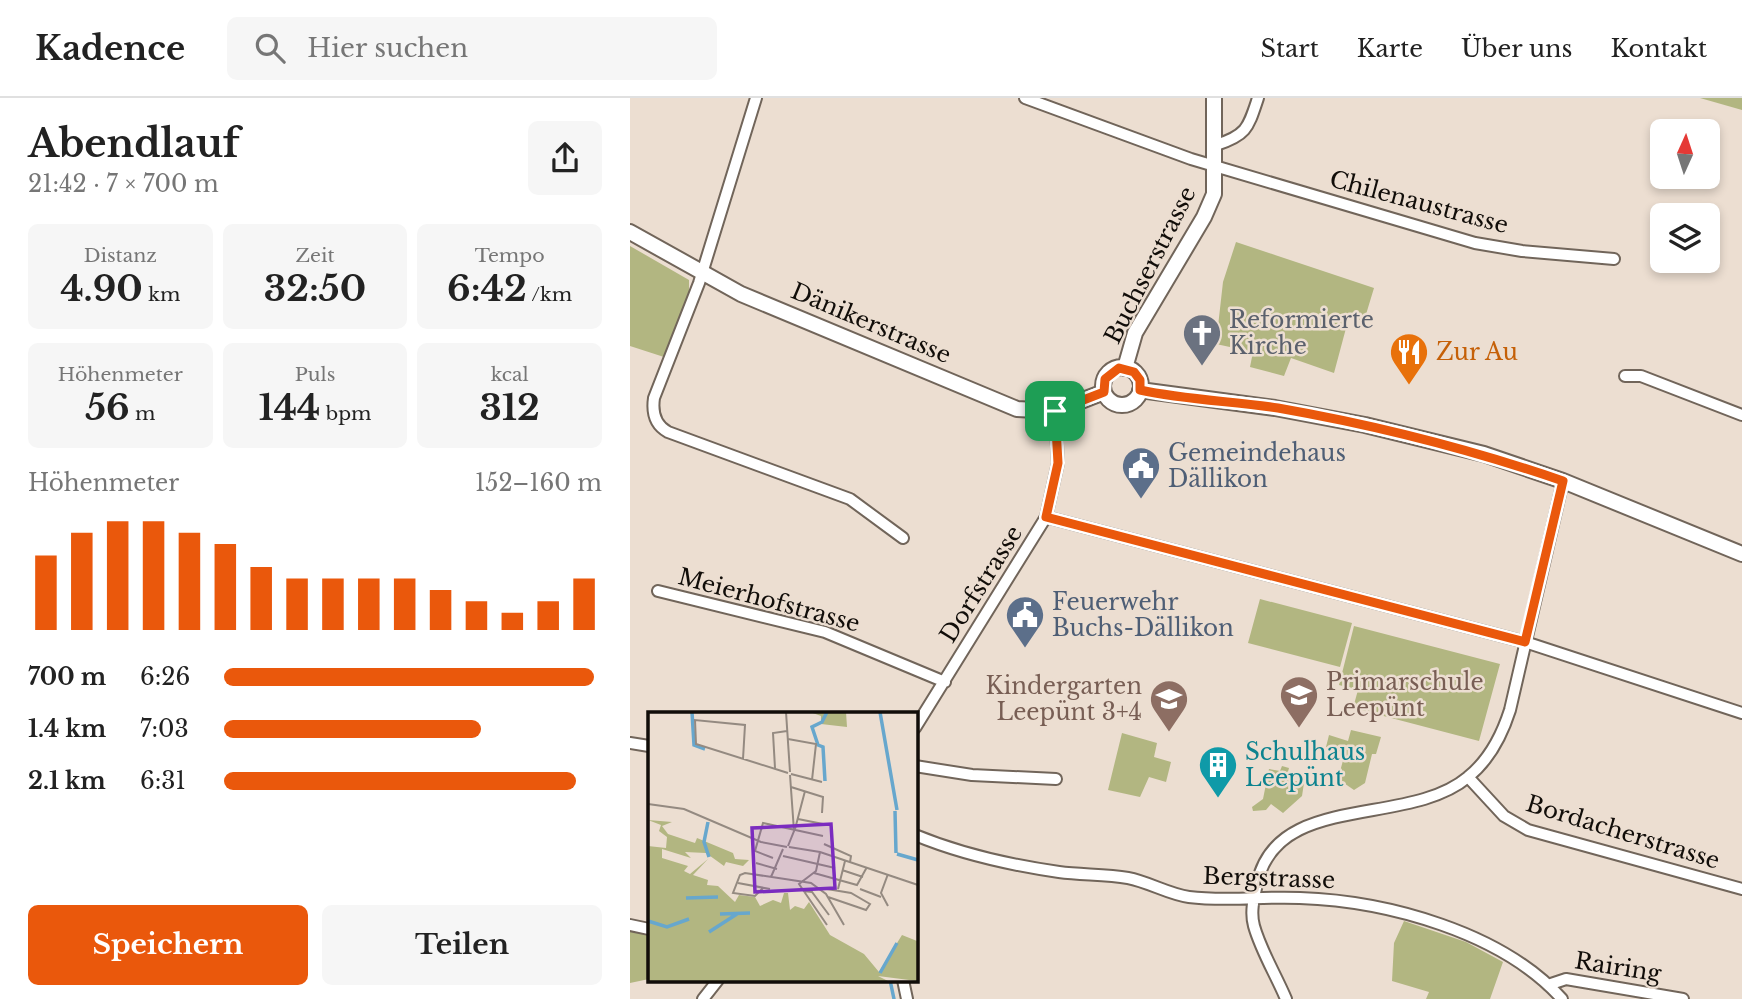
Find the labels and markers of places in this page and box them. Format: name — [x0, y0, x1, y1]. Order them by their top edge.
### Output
place label: Reformierte Kirche — [1229, 306, 1374, 360]
church icon: Reformierte Kirche — [1181, 312, 1223, 367]
restaurant icon: Zur Au — [1388, 331, 1430, 386]
place label: Zur Au — [1436, 338, 1518, 366]
pin — [1025, 381, 1085, 441]
place label: Gemeindehaus Dällikon — [1168, 439, 1346, 493]
public building icon: Gemeindehaus Dällikon — [1120, 445, 1162, 500]
place label: Feuerwehr Buchs-Dällikon — [1052, 588, 1234, 642]
public building icon: Feuerwehr Buchs-Dällikon — [1004, 594, 1046, 649]
place label: Primarschule Leepünt — [1326, 668, 1484, 722]
place label: Kindergarten Leepünt 3+4 — [986, 672, 1142, 726]
school or university icon: Primarschule Leepünt — [1278, 674, 1320, 729]
school or university icon: Kindergarten Leepünt 3+4 — [1148, 678, 1190, 733]
place label: Schulhaus Leepünt — [1245, 738, 1365, 792]
building icon: Schulhaus Leepünt — [1197, 744, 1239, 799]

